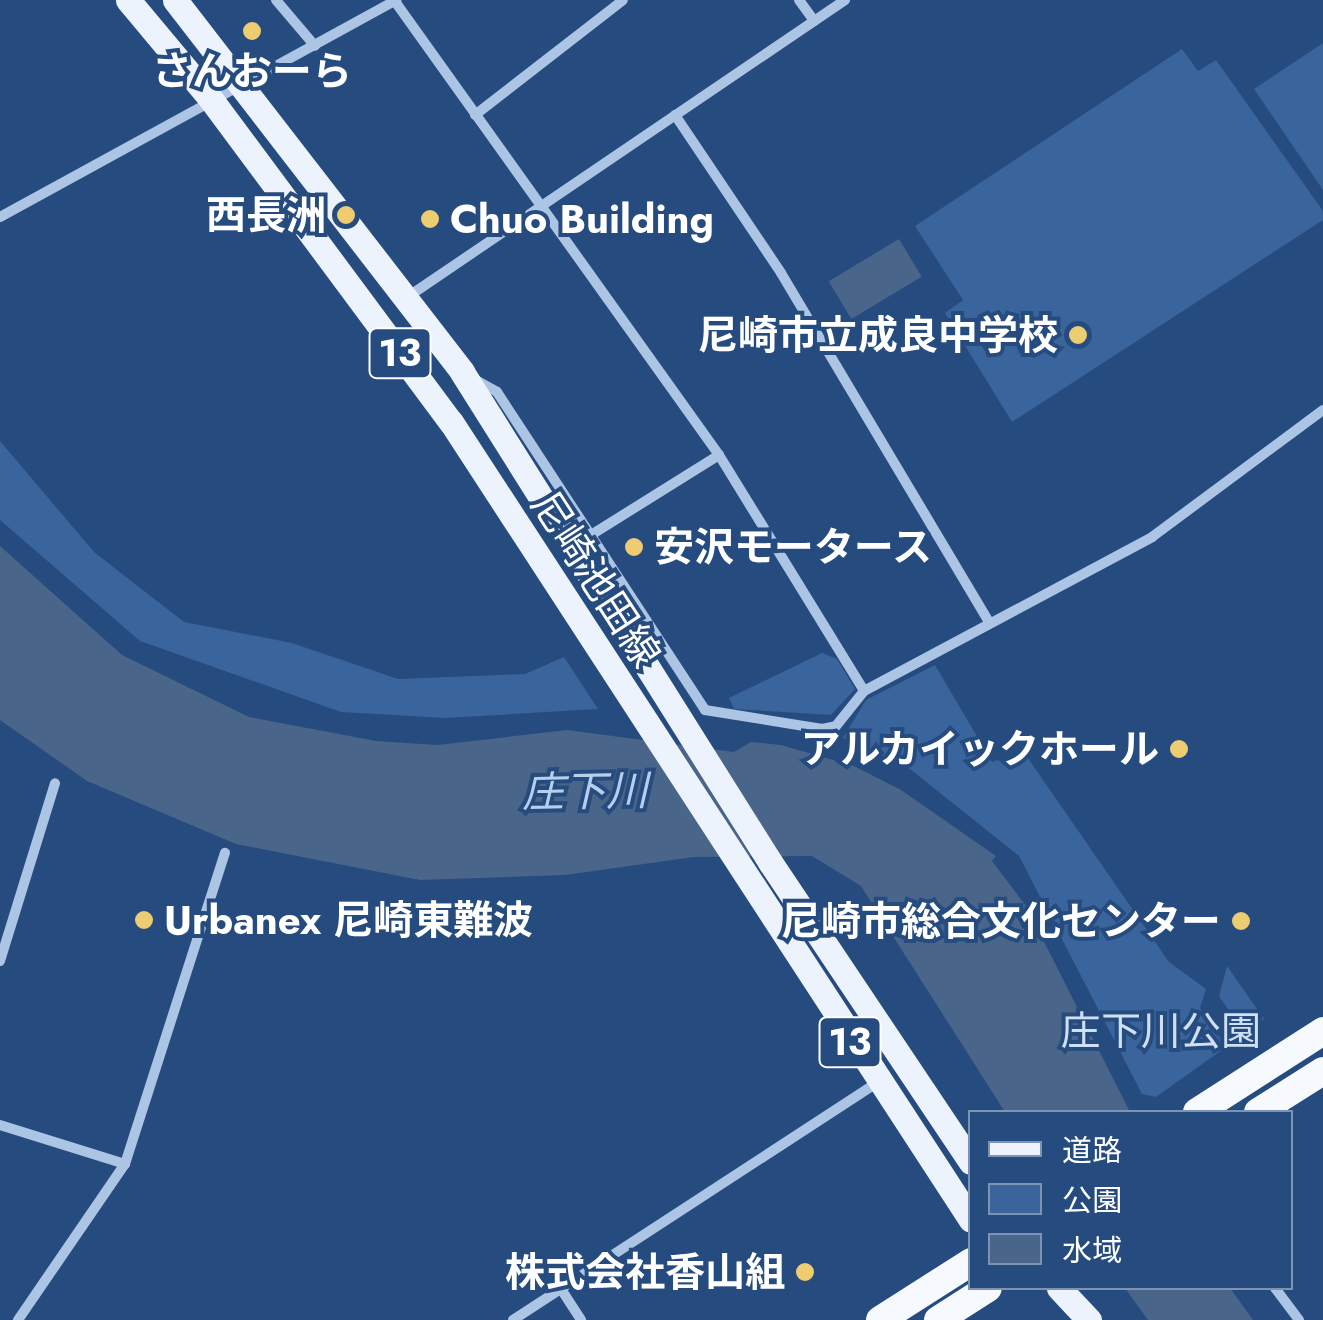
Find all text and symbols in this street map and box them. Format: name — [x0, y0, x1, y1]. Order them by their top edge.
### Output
marker: さんおーら — [241, 20, 263, 42]
place label: さんおーら — [152, 47, 352, 95]
place label: 西長洲 — [206, 191, 326, 239]
place label: Chuo Building — [450, 195, 714, 243]
marker: 西長洲 — [335, 204, 357, 226]
marker: Chuo Building — [419, 208, 441, 230]
place label: 尼崎市立成良中学校 — [698, 311, 1058, 359]
road number: 13 — [368, 320, 432, 386]
marker: 尼崎市立成良中学校 — [1067, 324, 1089, 346]
street label: 尼崎池田線 — [521, 482, 671, 676]
place label: 安沢モータース — [654, 523, 934, 571]
marker: 安沢モータース — [623, 536, 645, 558]
place label: アルカイックホール — [799, 725, 1159, 773]
marker: アルカイックホール — [1168, 738, 1190, 760]
water label: 庄下川 — [522, 766, 648, 818]
place label: Urbanex 尼崎東難波 — [164, 896, 533, 944]
place label: 尼崎市総合文化センター — [781, 897, 1221, 945]
marker: Urbanex 尼崎東難波 — [133, 909, 155, 931]
marker: 尼崎市総合文化センター — [1230, 910, 1252, 932]
park label: 庄下川公園 — [1061, 1007, 1261, 1055]
road number: 13 — [818, 1009, 882, 1075]
legend — [968, 1110, 1293, 1290]
text: 道路 — [1062, 1129, 1122, 1172]
text: 公園 — [1062, 1179, 1122, 1222]
text: 水域 — [1062, 1229, 1122, 1272]
place label: 株式会社香山組 — [505, 1248, 785, 1296]
marker: 株式会社香山組 — [794, 1261, 816, 1283]

